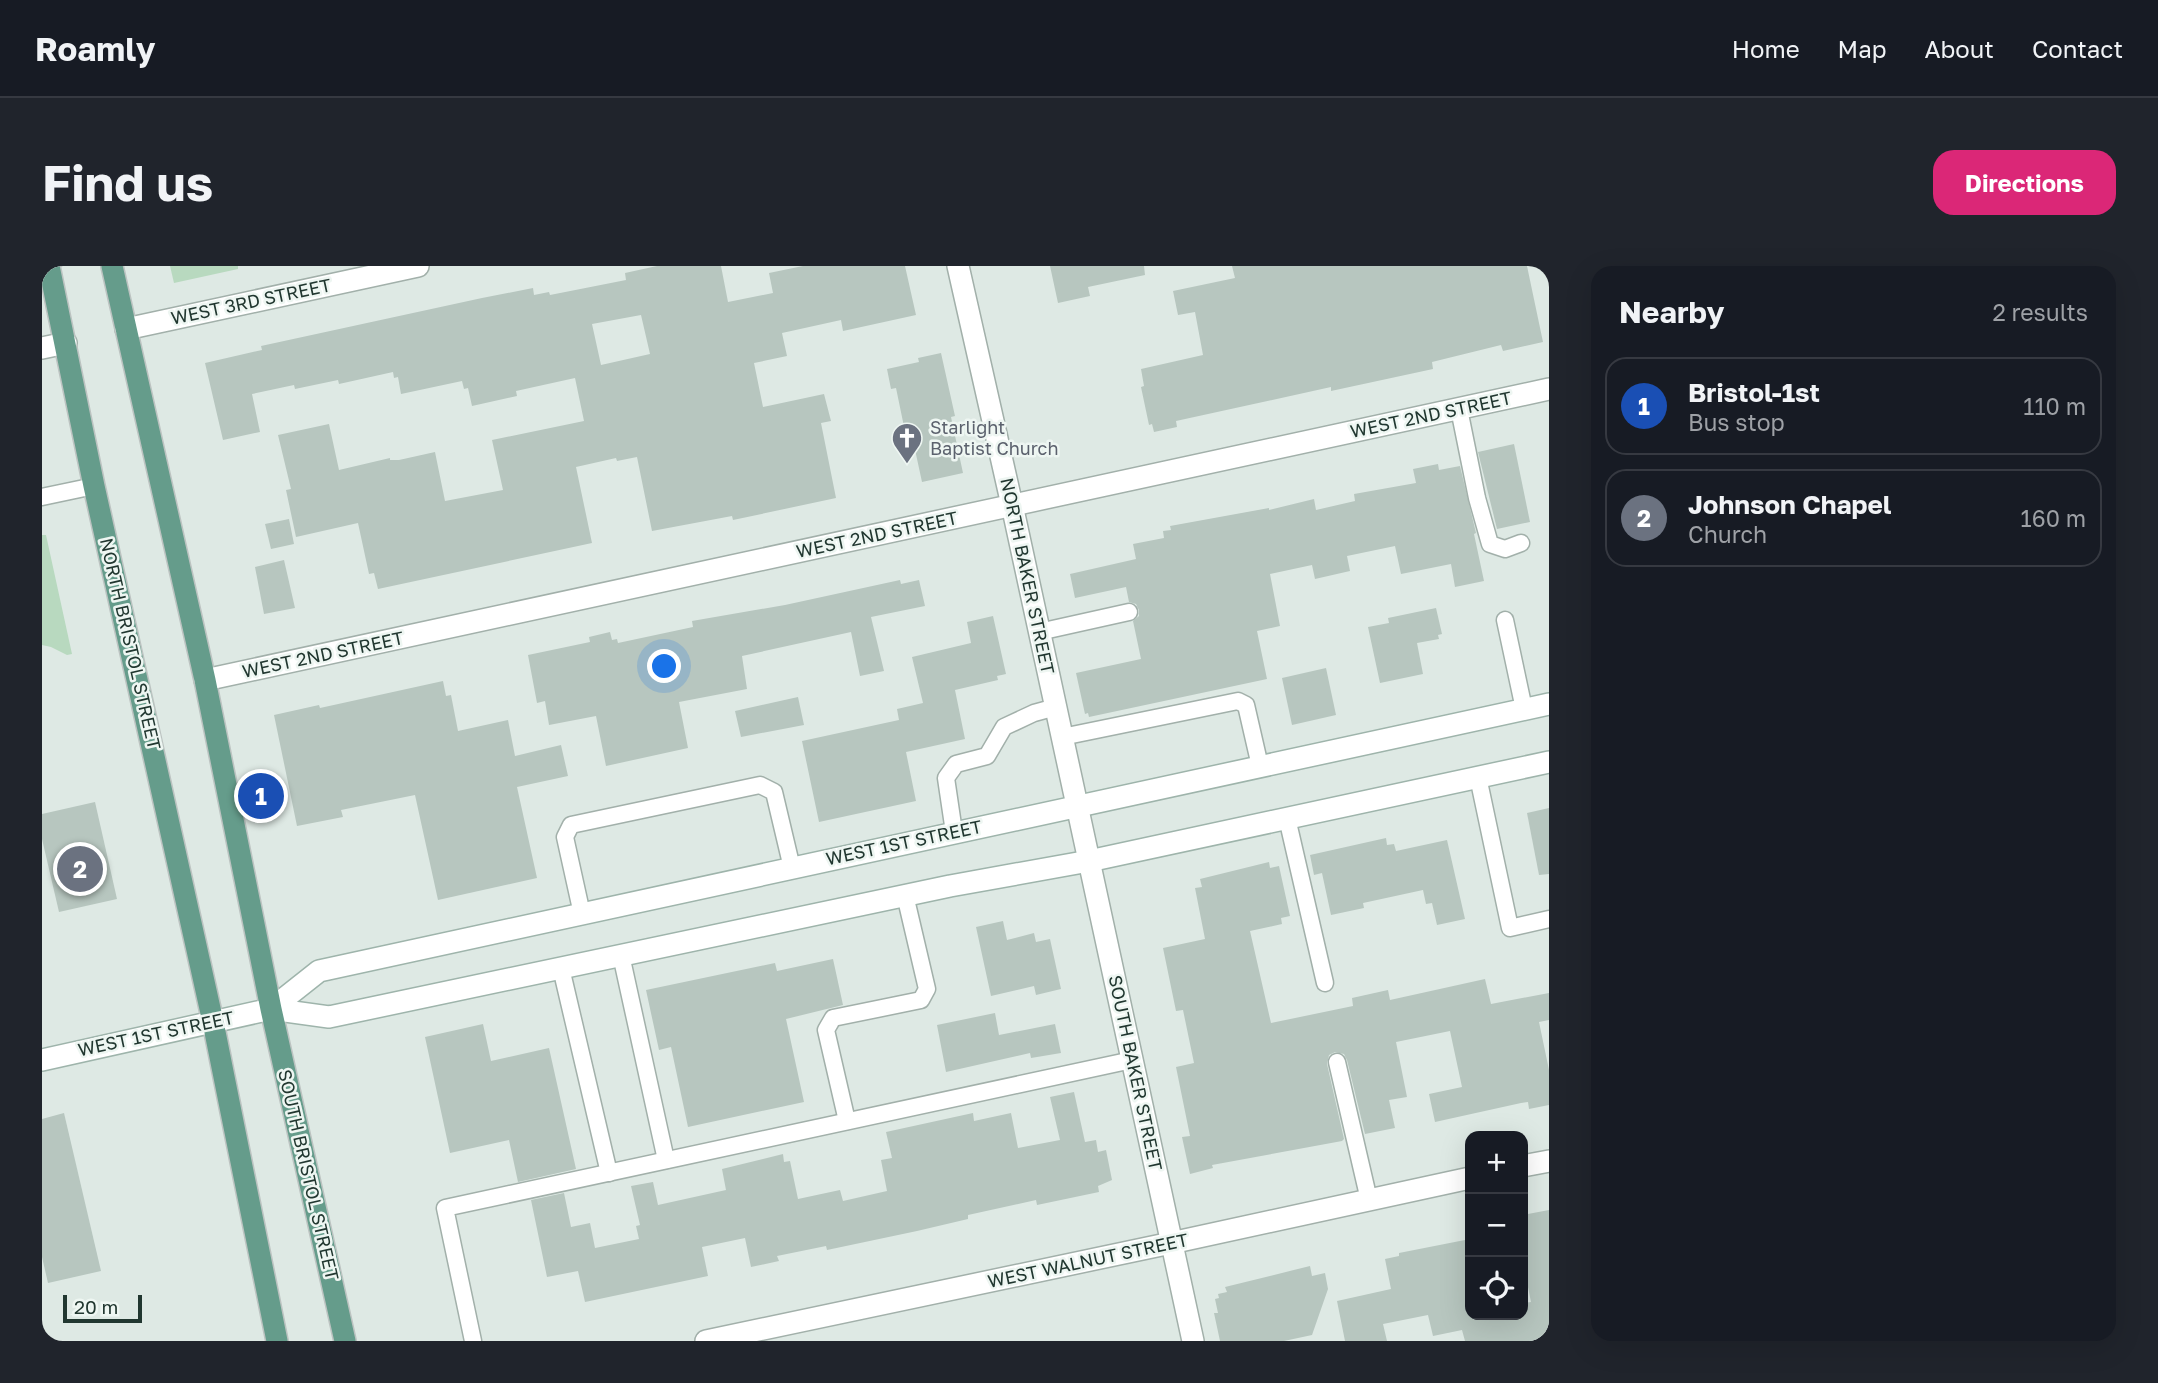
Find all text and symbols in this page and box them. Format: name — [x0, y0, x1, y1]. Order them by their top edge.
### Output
text: Roamly — [35, 29, 155, 68]
text: Home — [1732, 34, 1800, 63]
text: Map — [1838, 34, 1887, 63]
text: About — [1925, 34, 1994, 63]
text: Contact — [2032, 34, 2123, 63]
button: Directions — [1933, 150, 2116, 215]
text: Find us — [42, 153, 213, 212]
street label: WEST 3RD STREET — [169, 273, 333, 329]
text: Nearby — [1619, 294, 1724, 330]
text: 2 results — [1992, 298, 2088, 326]
text: Bristol-1st — [1688, 377, 1820, 408]
street label: WEST 2ND STREET — [1348, 386, 1514, 442]
text: 1 — [1638, 392, 1650, 420]
text: 110 m — [2023, 392, 2086, 420]
text: Bus stop — [1688, 408, 1785, 436]
place label: Starlight Baptist Church — [930, 416, 1058, 459]
church icon: Starlight Baptist Church — [890, 421, 924, 465]
street label: NORTH BAKER STREET — [996, 476, 1060, 676]
text: Johnson Chapel — [1688, 489, 1892, 520]
text: 2 — [1637, 504, 1651, 532]
text: 160 m — [2021, 504, 2086, 532]
street label: WEST 2ND STREET — [794, 506, 960, 562]
text: Church — [1688, 520, 1767, 548]
street label: NORTH BRISTOL STREET — [96, 536, 166, 752]
street label: WEST 2ND STREET — [240, 626, 406, 682]
your location — [647, 649, 681, 683]
pin: 1 — [238, 770, 284, 822]
street label: WEST 1ST STREET — [824, 815, 984, 869]
pin: 2 — [57, 843, 103, 895]
street label: SOUTH BAKER STREET — [1105, 973, 1167, 1173]
street label: WEST 1ST STREET — [76, 1006, 236, 1060]
street label: SOUTH BRISTOL STREET — [274, 1067, 344, 1282]
map controls — [1465, 1131, 1528, 1320]
button: + — [1465, 1131, 1528, 1194]
button: − — [1465, 1194, 1528, 1257]
street label: WEST WALNUT STREET — [986, 1228, 1190, 1292]
button: locate — [1465, 1257, 1528, 1320]
scale bar — [63, 1292, 142, 1324]
text: 20 m — [74, 1295, 118, 1318]

